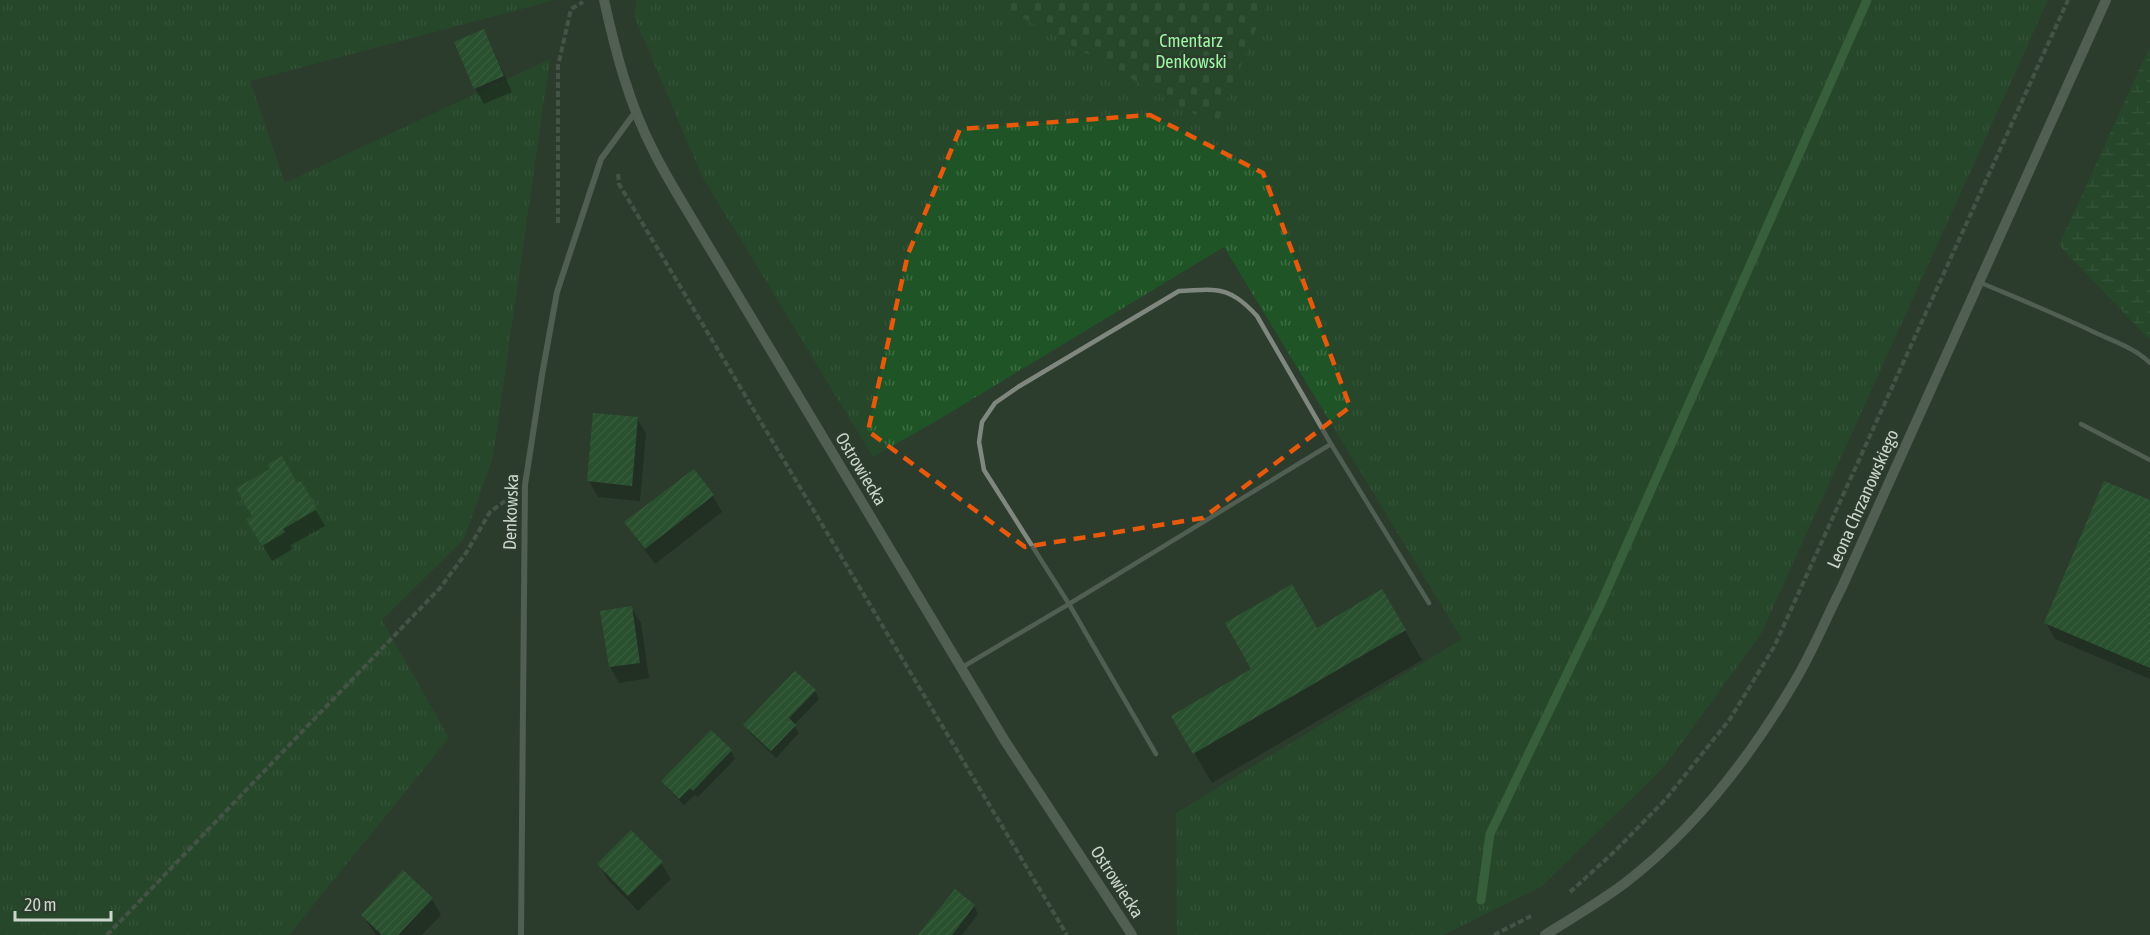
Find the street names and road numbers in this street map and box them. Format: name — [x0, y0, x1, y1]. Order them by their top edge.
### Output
street label: Leona Chrzanowskiego — [1823, 426, 1903, 571]
street label: Ostrowiecka — [831, 428, 891, 509]
street label: Denkowska — [499, 474, 522, 550]
street label: Ostrowiecka — [1086, 842, 1148, 922]

